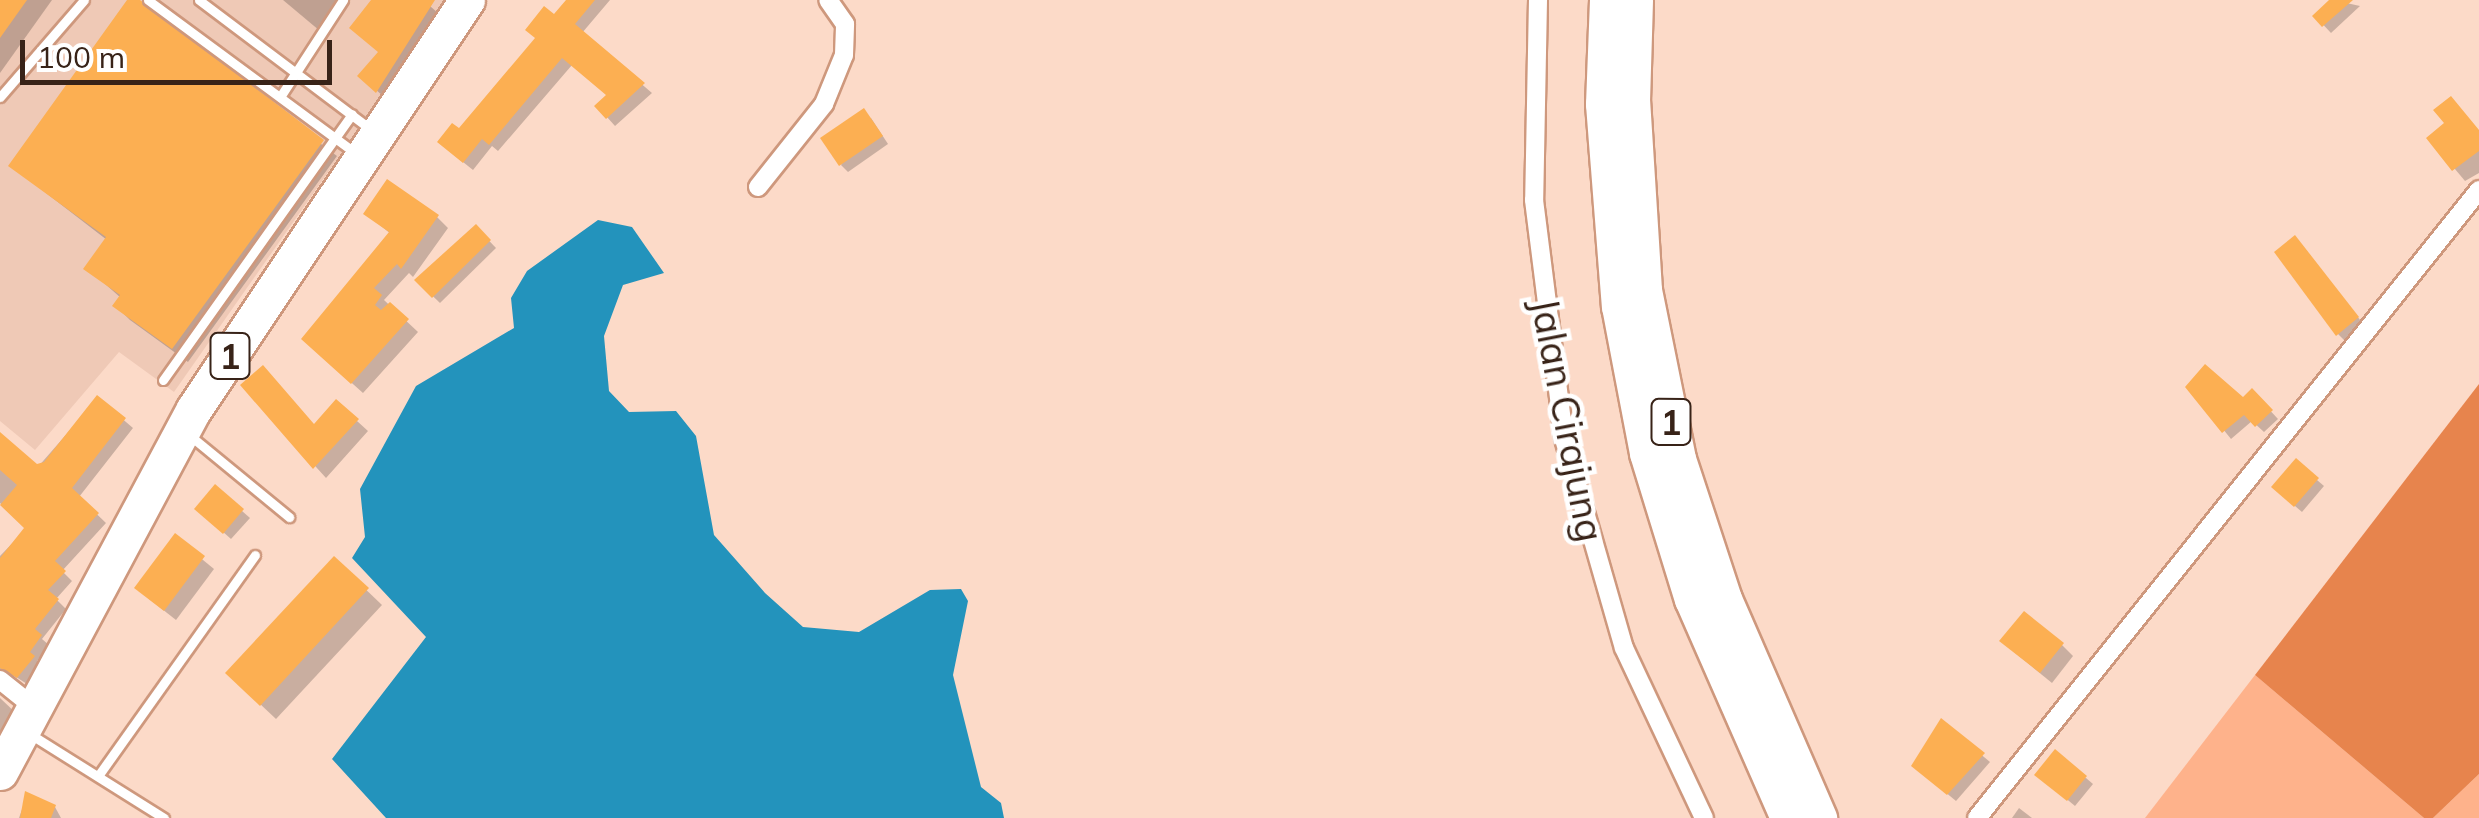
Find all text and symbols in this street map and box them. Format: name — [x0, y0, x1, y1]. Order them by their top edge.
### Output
scale bar — [25, 20, 338, 82]
text: 100 m — [37, 38, 125, 76]
street label: Jalan Cirajung — [1521, 294, 1613, 546]
road number: 1 — [208, 326, 252, 386]
road number: 1 — [1648, 392, 1694, 452]

